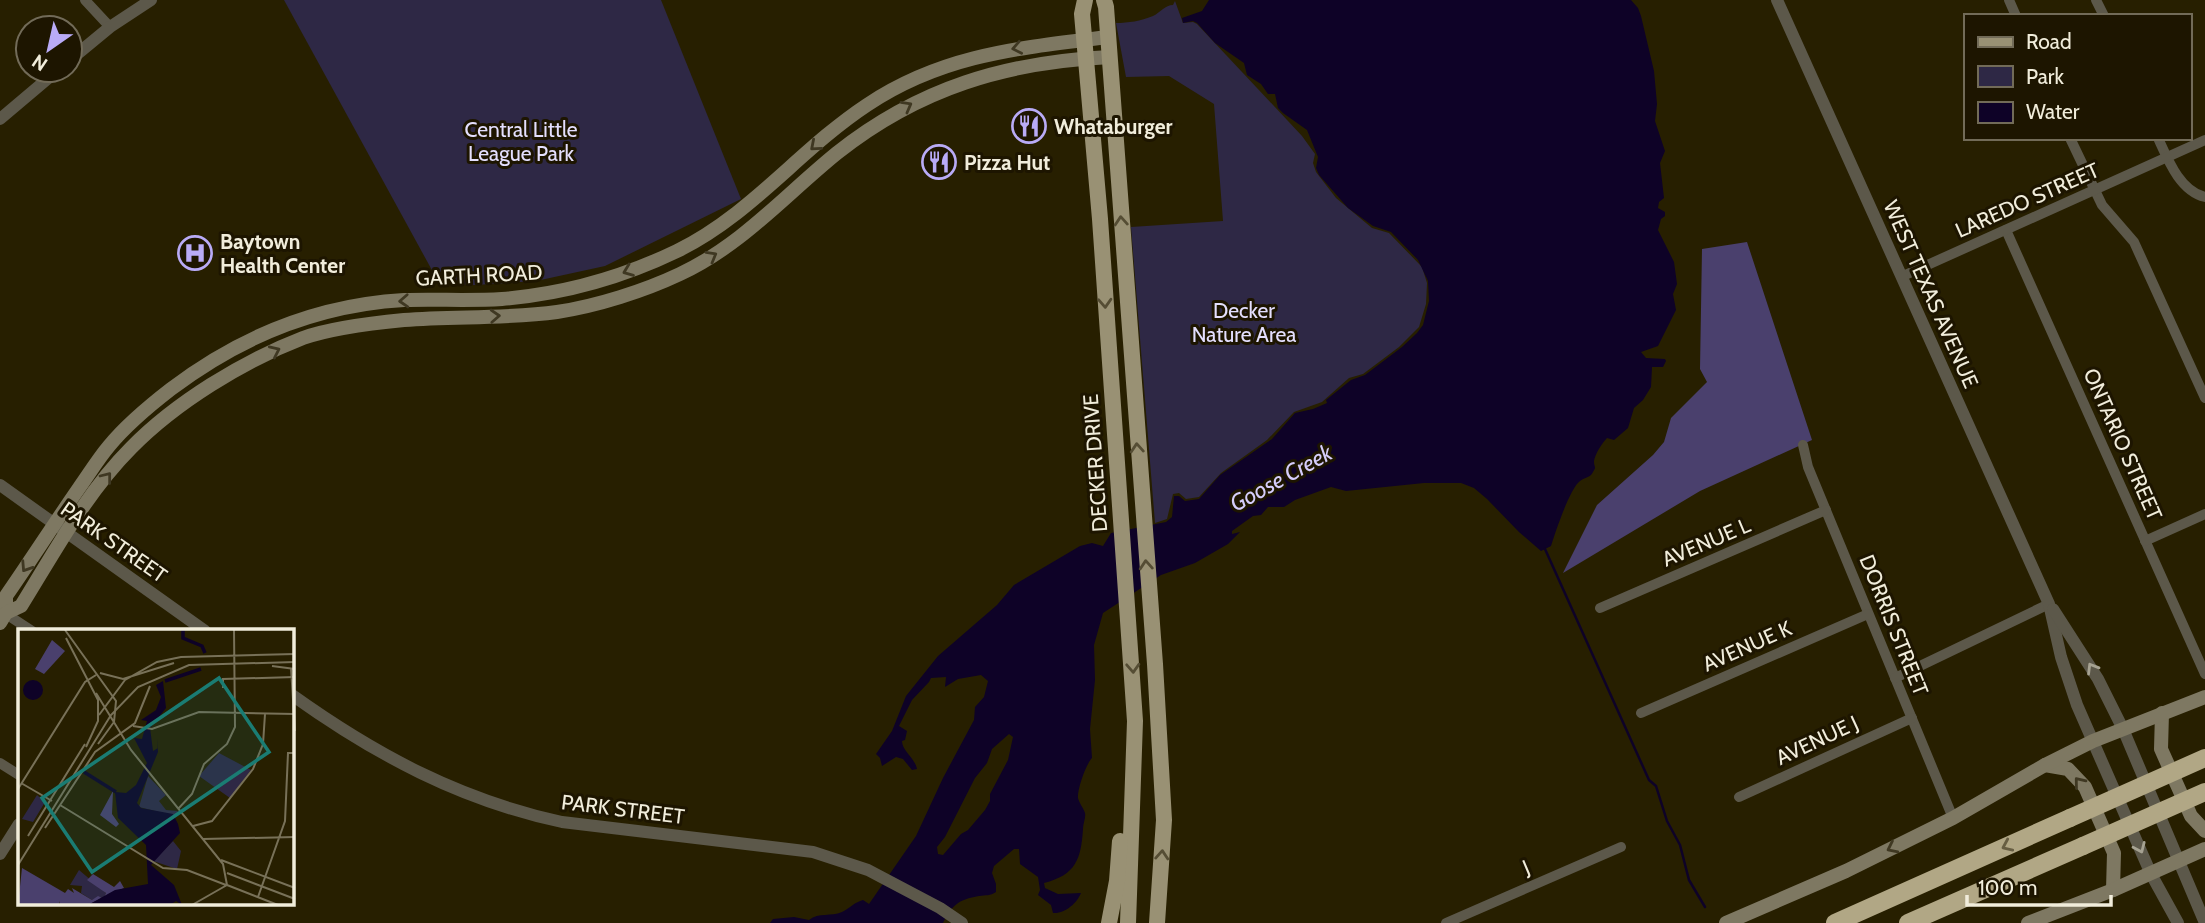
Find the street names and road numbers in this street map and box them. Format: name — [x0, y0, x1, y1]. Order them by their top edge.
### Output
street label: LAREDO STREET — [1951, 157, 2103, 243]
street label: WEST TEXAS AVENUE — [1878, 196, 1984, 392]
street label: GARTH ROAD — [415, 259, 543, 291]
street label: ONTARIO STREET — [2078, 364, 2168, 524]
street label: DECKER DRIVE — [1078, 393, 1112, 533]
street label: PARK STREET — [56, 496, 172, 588]
street label: AVENUE L — [1658, 512, 1754, 572]
street label: DORRIS STREET — [1854, 551, 1934, 699]
street label: AVENUE K — [1699, 615, 1795, 677]
street label: AVENUE J — [1772, 710, 1862, 770]
street label: PARK STREET — [560, 789, 686, 829]
street label: J — [1518, 854, 1533, 880]

